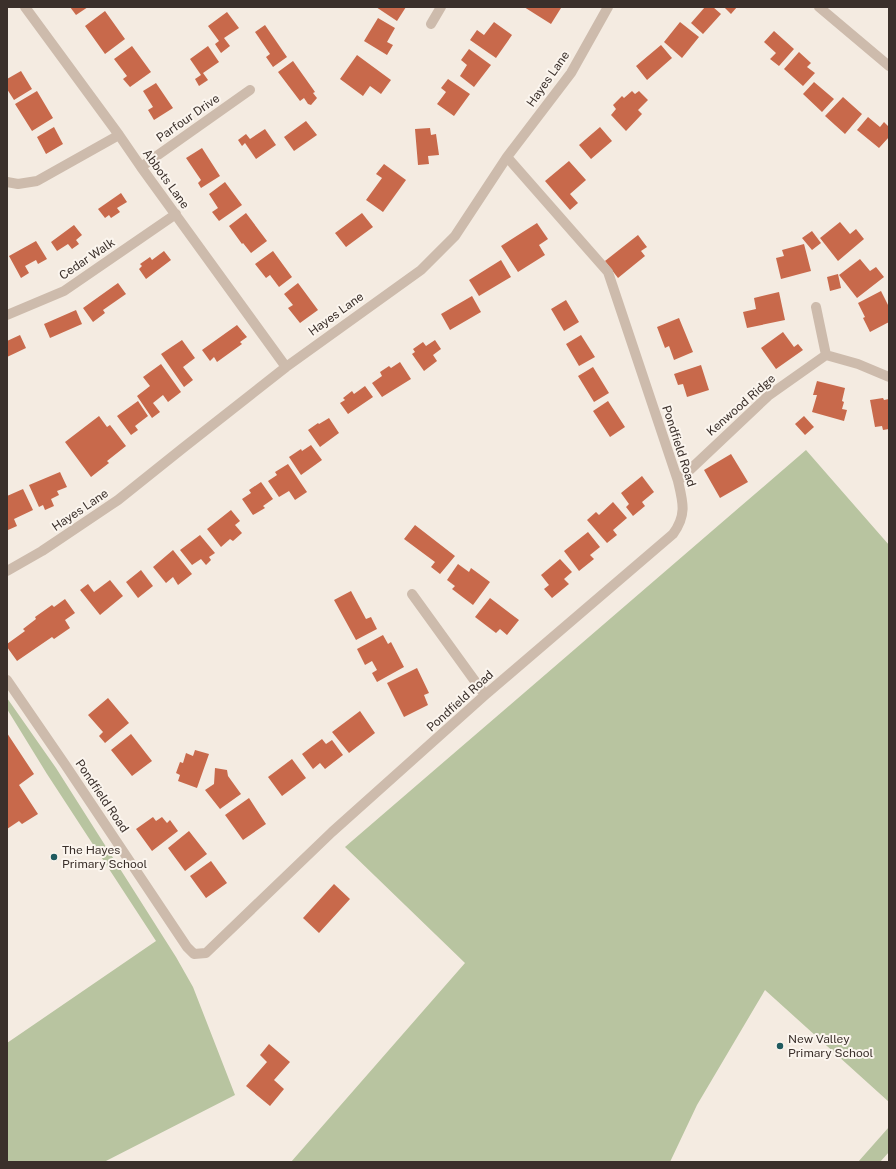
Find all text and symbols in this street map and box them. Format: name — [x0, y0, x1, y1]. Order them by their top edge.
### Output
street label: Hayes Lane — [524, 48, 572, 110]
street label: Parfour Drive — [154, 91, 222, 145]
street label: Abbots Lane — [140, 147, 192, 212]
street label: Cedar Walk — [57, 235, 118, 283]
street label: Hayes Lane — [306, 289, 366, 339]
street label: Kenwood Ridge — [704, 371, 778, 439]
street label: Pondfield Road — [659, 404, 699, 488]
street label: Hayes Lane — [49, 486, 111, 534]
street label: Pondfield Road — [424, 667, 496, 735]
street label: Pondfield Road — [72, 757, 132, 835]
place label: The Hayes Primary School — [62, 843, 147, 871]
marker: The Hayes Primary School — [49, 852, 59, 862]
place label: New Valley Primary School — [788, 1032, 873, 1060]
marker: New Valley Primary School — [775, 1041, 785, 1051]

